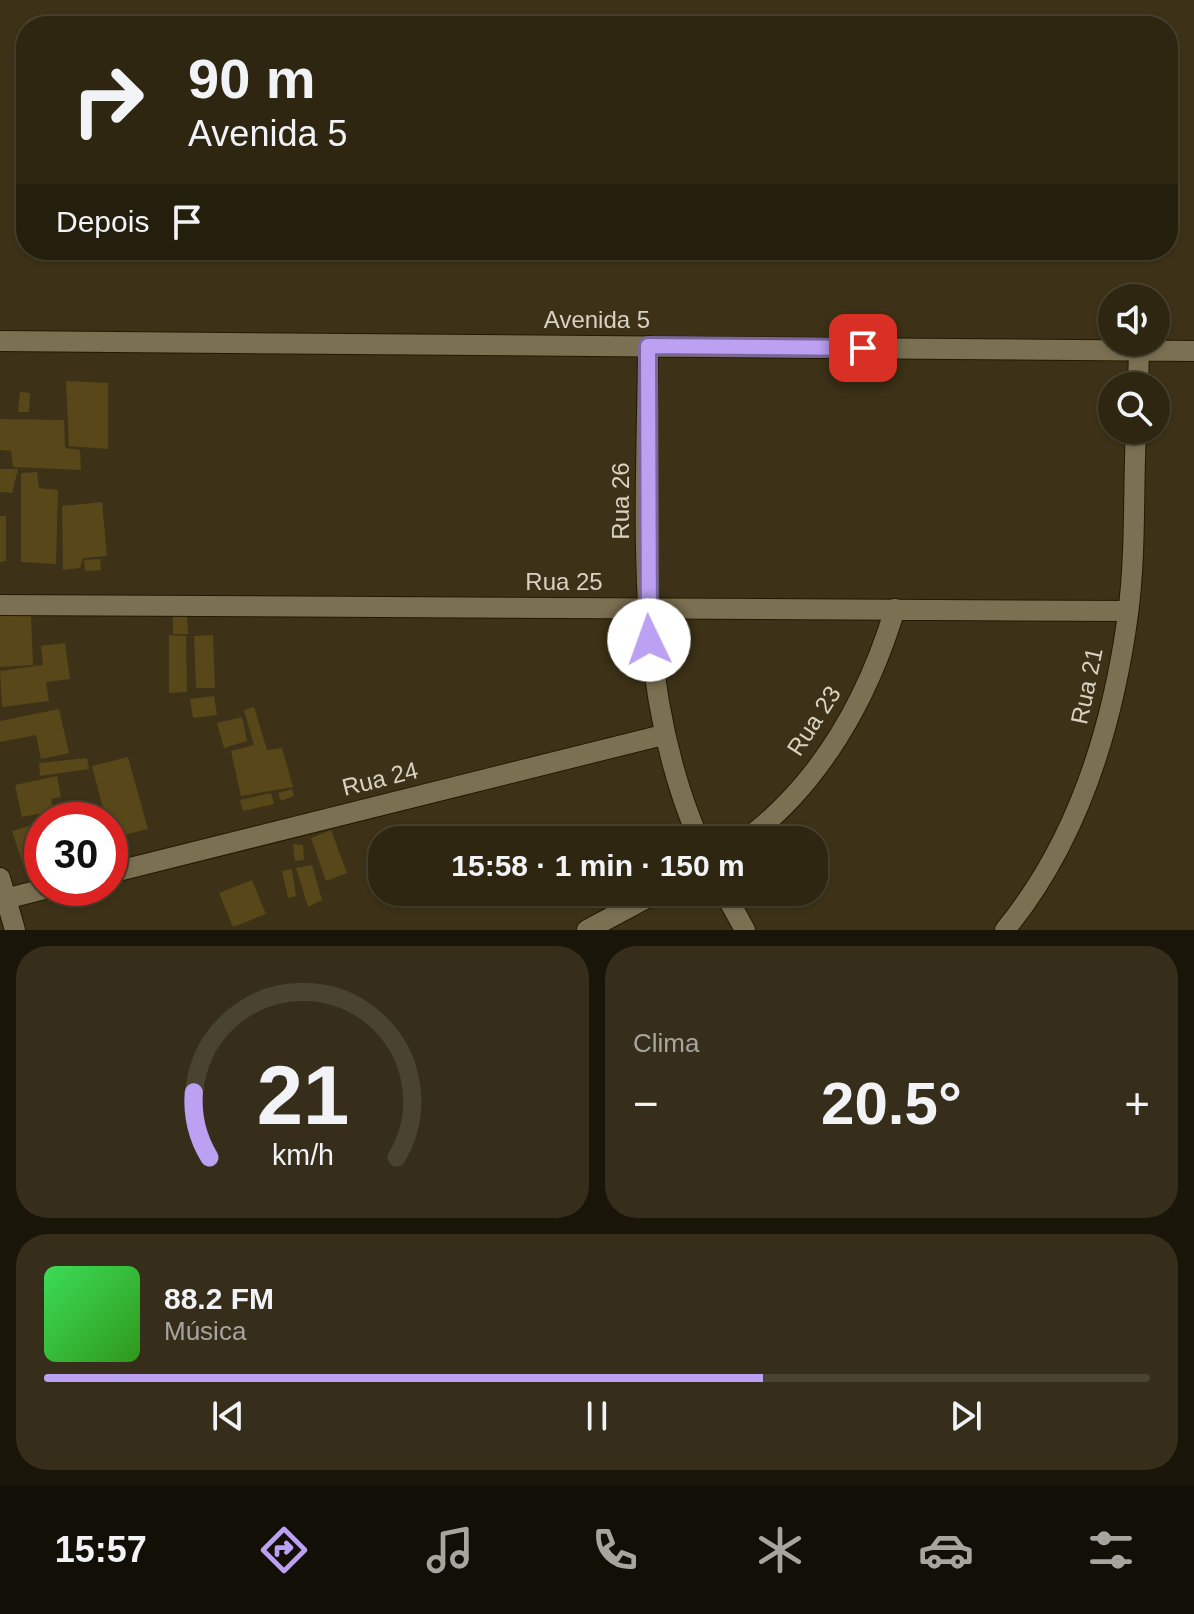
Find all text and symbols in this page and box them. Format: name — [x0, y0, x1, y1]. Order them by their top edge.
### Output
text: 90 m — [188, 47, 316, 110]
icon: right — [56, 48, 160, 152]
text: Avenida 5 — [188, 113, 347, 154]
icon: arrive — [165, 200, 209, 244]
text: Depois — [56, 205, 149, 238]
map controls — [1098, 284, 1170, 444]
button: sound — [1098, 284, 1170, 356]
street label: Avenida 5 — [544, 306, 650, 333]
pin — [829, 314, 897, 382]
icon: arrive — [841, 326, 885, 370]
button: search — [1098, 372, 1170, 444]
street label: Rua 26 — [607, 462, 634, 540]
street label: Rua 25 — [525, 568, 603, 595]
position arrow — [607, 598, 691, 682]
street label: Rua 21 — [1065, 645, 1108, 727]
street label: Rua 23 — [781, 681, 846, 761]
street label: Rua 24 — [339, 756, 421, 801]
speed limit sign: 30 — [24, 802, 128, 906]
text: 15:58 · 1 min · 150 m — [451, 849, 745, 882]
text: Clima — [633, 1028, 699, 1058]
text: 21 — [256, 1049, 349, 1142]
text: 20.5° — [821, 1070, 962, 1137]
text: − — [633, 1079, 659, 1128]
text: + — [1124, 1079, 1150, 1128]
text: km/h — [272, 1139, 333, 1171]
text: 88.2 FM — [164, 1282, 274, 1315]
text: Música — [164, 1316, 246, 1346]
icon: previous — [206, 1394, 250, 1438]
icon: pause — [575, 1394, 619, 1438]
icon: next — [944, 1394, 988, 1438]
icon: directions — [256, 1522, 312, 1578]
icon: music — [422, 1522, 478, 1578]
icon: phone — [587, 1522, 643, 1578]
icon: climate — [752, 1522, 808, 1578]
icon: car — [918, 1522, 974, 1578]
icon: filters — [1083, 1522, 1139, 1578]
text: 15:57 — [55, 1529, 147, 1570]

